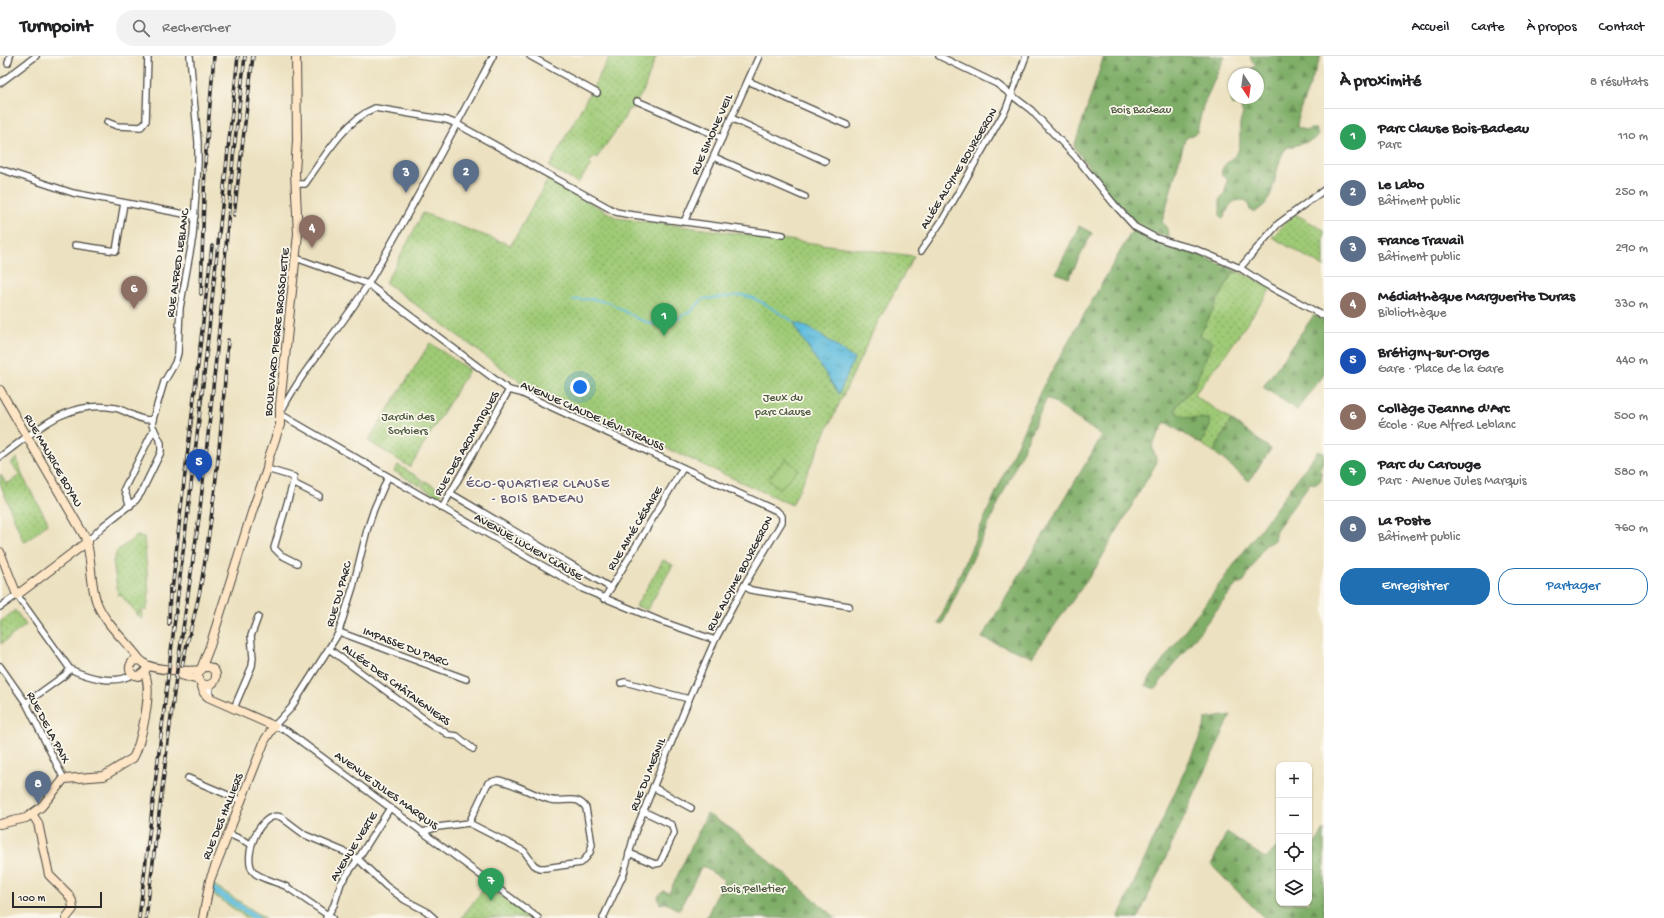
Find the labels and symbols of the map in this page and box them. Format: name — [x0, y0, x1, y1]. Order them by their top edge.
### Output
north arrow — [1228, 68, 1264, 104]
street label: RUE SIMONE VEIL — [689, 92, 737, 177]
park label: Bois Badeau — [1110, 104, 1172, 118]
street label: ALLÉE ALCYME BOURGERON — [918, 106, 1002, 232]
pin: 2 — [453, 159, 479, 192]
pin: 3 — [393, 160, 419, 193]
street label: RUE ALFRED LEBLANC — [164, 207, 194, 318]
pin: 4 — [299, 215, 325, 248]
street label: BOULEVARD PIERRE BROSSOLETTE — [262, 247, 294, 418]
pin: 6 — [121, 276, 147, 309]
pin: 1 — [651, 303, 677, 336]
your location — [570, 377, 590, 397]
street label: AVENUE CLAUDE LÉVI-STRAUSS — [518, 379, 667, 455]
street label: RUE DES AROMATIQUES — [432, 389, 504, 499]
park label: Jeux du parc Clause — [754, 392, 812, 420]
park label: Jardin des Sorbiers — [381, 411, 435, 439]
street label: RUE MAURICE BOYAU — [20, 412, 85, 510]
pin: 5 — [186, 449, 212, 482]
district label: ÉCO-QUARTIER CLAUSE - BOIS BADEAU — [466, 476, 610, 507]
street label: RUE AIMÉ CÉSAIRE — [605, 484, 667, 574]
street label: AVENUE LUCIEN CLAUSE — [471, 511, 585, 585]
street label: RUE ALCYME BOURGERON — [704, 514, 777, 634]
street label: RUE DU PARC — [324, 559, 356, 629]
street label: IMPASSE DU PARC — [361, 625, 451, 671]
street label: ALLÉE DES CHÂTAIGNIERS — [339, 642, 453, 730]
street label: RUE DE LA PAIX — [23, 690, 72, 767]
street label: RUE DU MESNIL — [628, 736, 670, 813]
street label: AVENUE JULES MARQUIS — [331, 749, 441, 834]
pin: 8 — [25, 771, 51, 804]
street label: RUE DES HALLIERS — [200, 771, 248, 862]
street label: AVENUE VERTE — [328, 809, 382, 884]
pin: 7 — [478, 868, 504, 901]
park label: Bois Pelletier — [720, 883, 787, 897]
scale bar — [12, 890, 102, 909]

